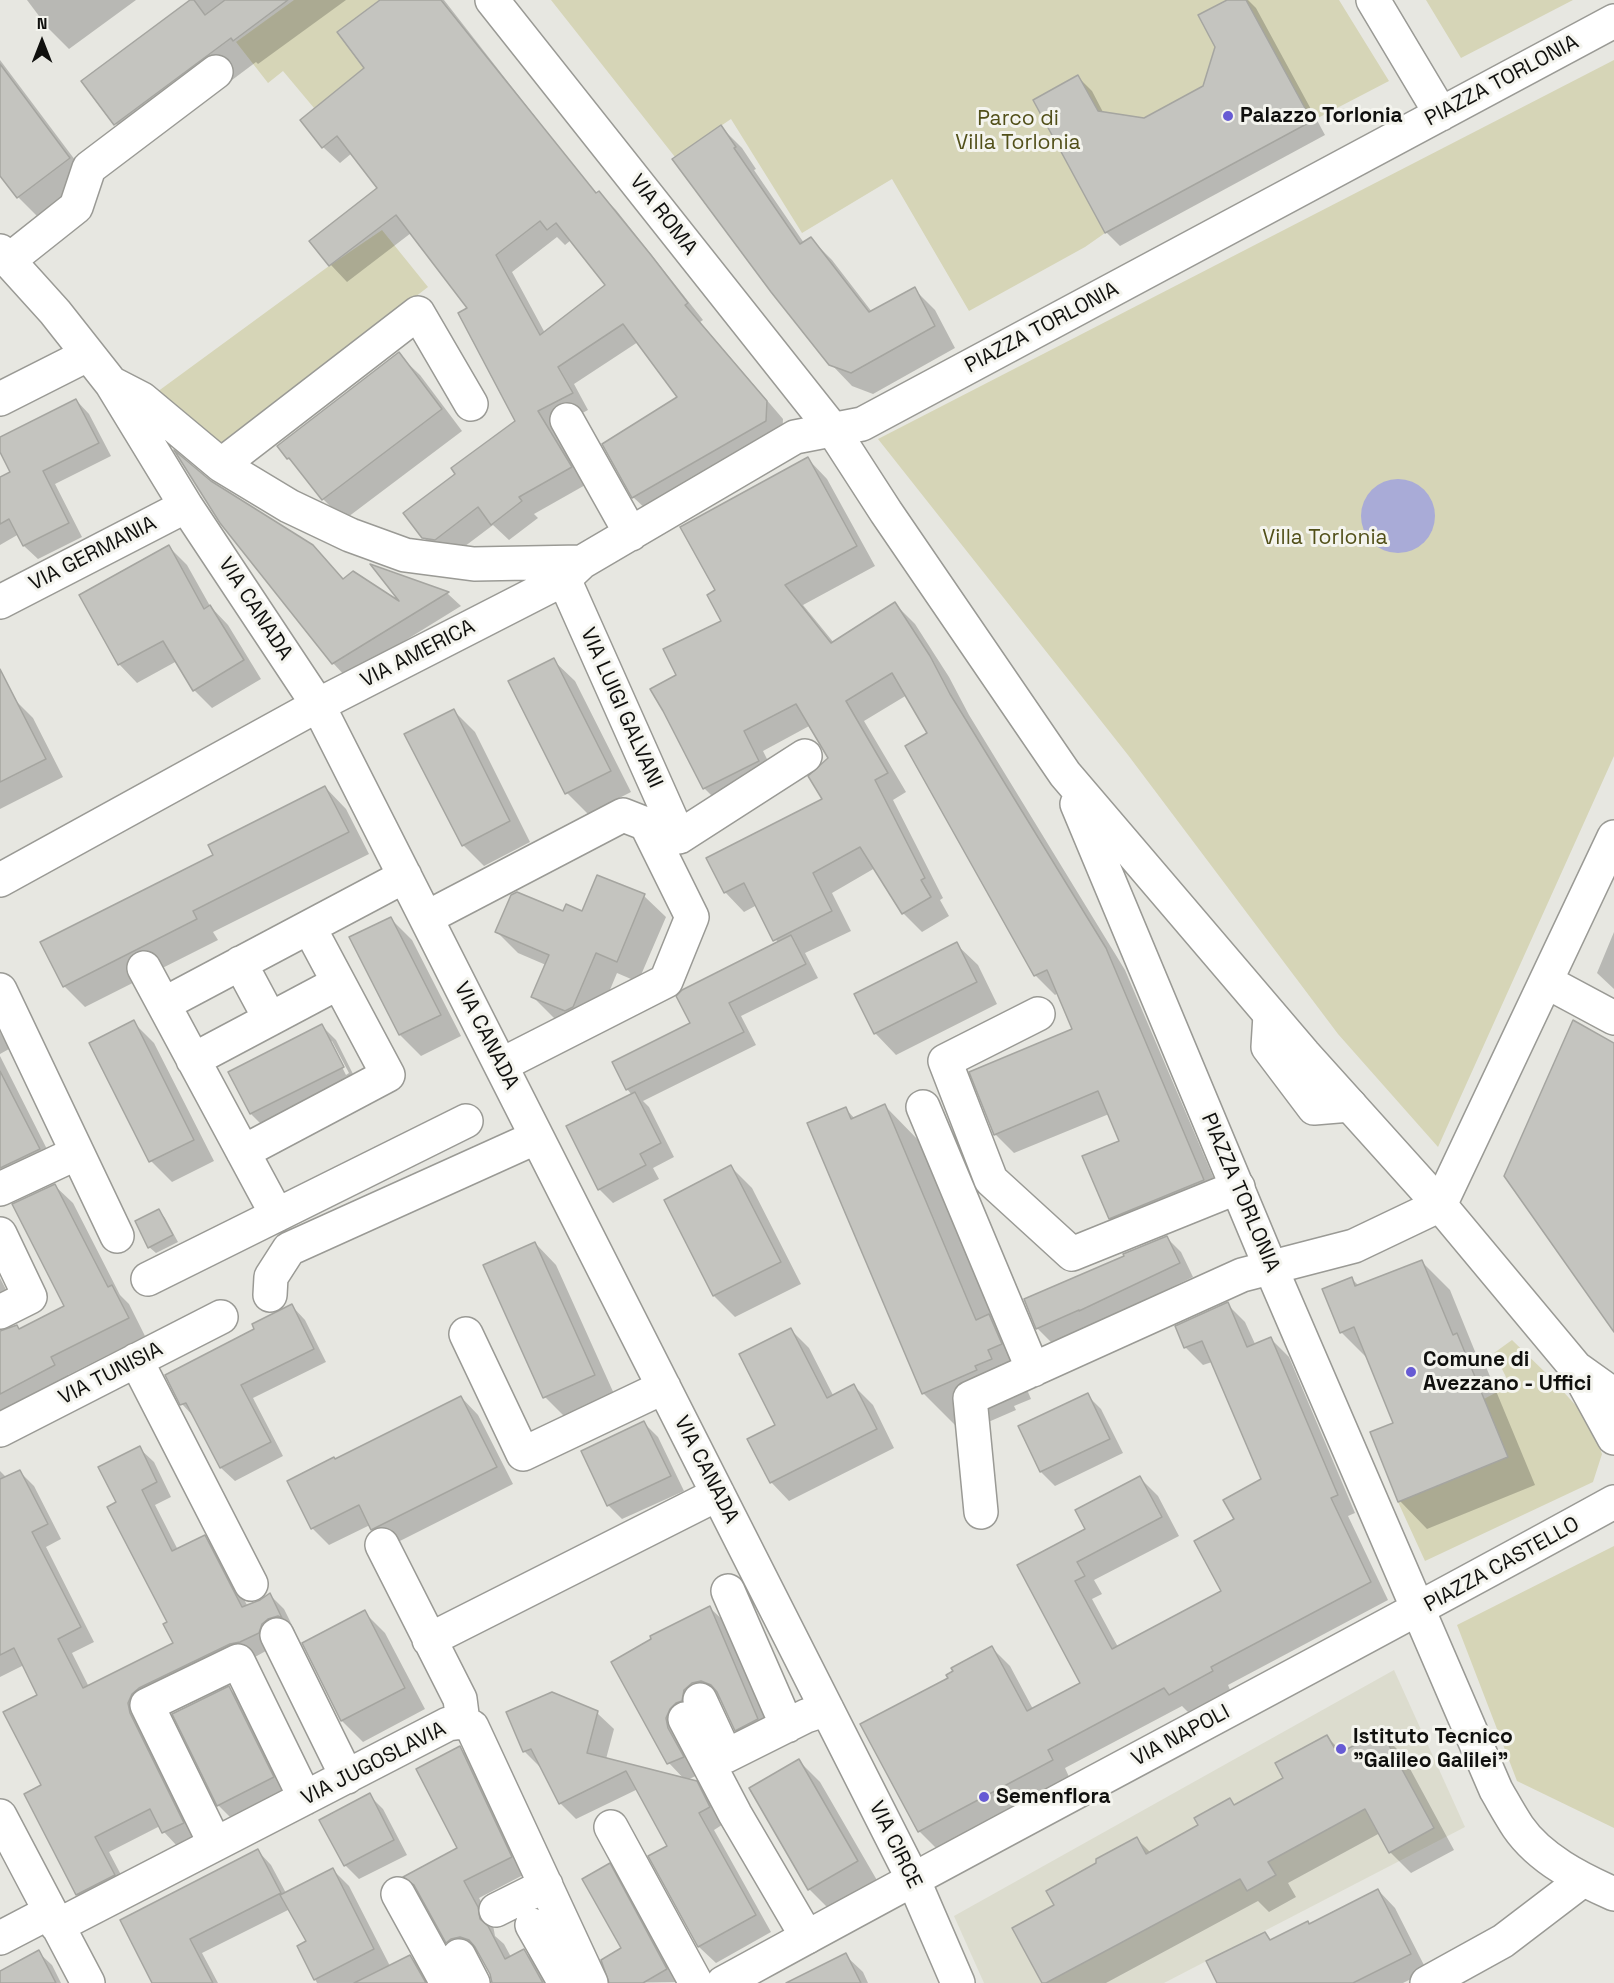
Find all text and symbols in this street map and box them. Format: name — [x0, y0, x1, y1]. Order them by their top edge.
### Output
north arrow — [12, 12, 72, 72]
text: N — [37, 13, 47, 34]
street label: PIAZZA TORLONIA — [1421, 30, 1583, 132]
place label: Palazzo Torlonia — [1240, 103, 1403, 129]
park label: Parco di Villa Torlonia — [955, 106, 1081, 156]
marker: Palazzo Torlonia — [1221, 109, 1235, 123]
street label: VIA ROMA — [624, 170, 702, 260]
street label: PIAZZA TORLONIA — [961, 277, 1123, 379]
street label: VIA GERMANIA — [25, 511, 161, 597]
park label: Villa Torlonia — [1262, 525, 1388, 551]
street label: VIA CANADA — [212, 553, 298, 665]
street label: VIA AMERICA — [357, 614, 479, 694]
street label: VIA LUIGI GALVANI — [574, 624, 668, 792]
street label: VIA CANADA — [448, 978, 524, 1094]
street label: PIAZZA TORLONIA — [1195, 1110, 1285, 1276]
street label: VIA TUNISIA — [55, 1337, 167, 1411]
place label: Comune di Avezzano - Uffici — [1423, 1347, 1592, 1397]
marker: Comune di Avezzano - Uffici — [1404, 1365, 1418, 1379]
street label: VIA CANADA — [668, 1412, 744, 1528]
street label: PIAZZA CASTELLO — [1420, 1512, 1584, 1618]
street label: VIA NAPOLI — [1128, 1700, 1234, 1772]
street label: VIA JUGOSLAVIA — [297, 1717, 451, 1811]
place label: Istituto Tecnico "Galileo Galilei" — [1353, 1724, 1513, 1774]
marker: Istituto Tecnico "Galileo Galilei" — [1334, 1742, 1348, 1756]
place label: Semenflora — [996, 1784, 1111, 1810]
marker: Semenflora — [977, 1790, 991, 1804]
street label: VIA CIRCE — [863, 1797, 927, 1893]

